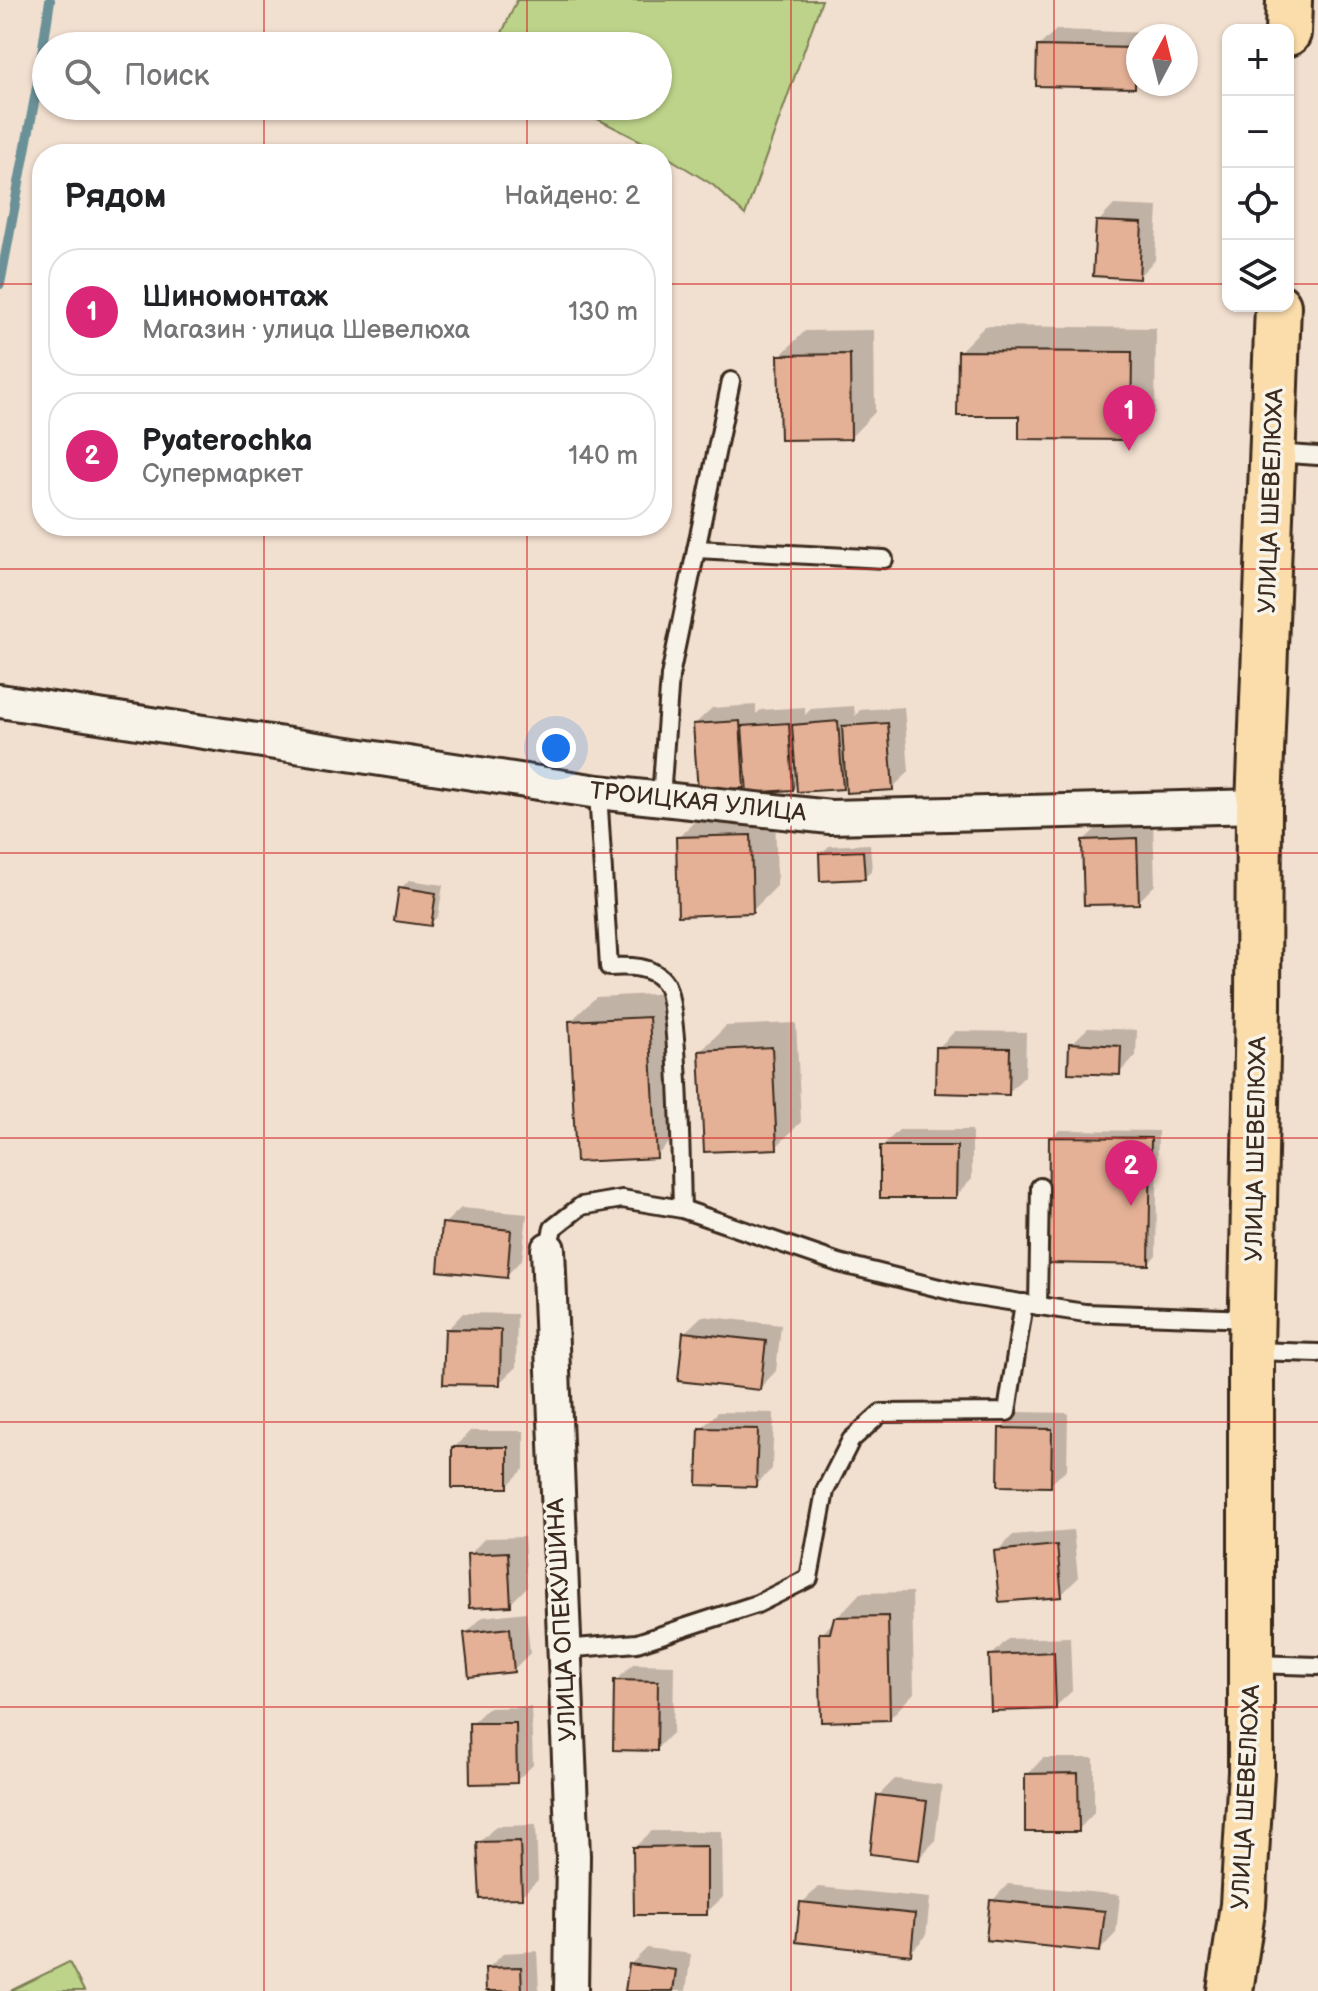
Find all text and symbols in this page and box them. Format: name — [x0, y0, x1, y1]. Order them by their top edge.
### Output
north arrow — [1126, 24, 1198, 96]
map controls — [1222, 24, 1294, 312]
button: + — [1222, 24, 1294, 96]
search box — [32, 32, 672, 120]
icon: search — [60, 54, 104, 98]
text: Поиск — [124, 58, 210, 94]
button: − — [1222, 96, 1294, 168]
button: locate — [1222, 168, 1294, 240]
text: Рядом — [64, 176, 166, 217]
text: Найдено: 2 — [504, 181, 640, 212]
button: layers — [1222, 240, 1294, 312]
text: Шиномонтаж — [142, 279, 328, 315]
text: 1 — [87, 297, 97, 328]
text: 130 m — [568, 297, 638, 328]
text: Магазин · улица Шевелюха — [142, 315, 470, 346]
pin: 1 — [1103, 385, 1155, 451]
street label: УЛИЦА ШЕВЕЛЮХА — [1253, 387, 1289, 614]
text: Pyaterochka — [142, 423, 313, 459]
text: 2 — [84, 441, 100, 472]
text: 140 m — [568, 441, 638, 472]
text: Супермаркет — [142, 459, 303, 490]
your location — [536, 728, 576, 768]
street label: ТРОИЦКАЯ УЛИЦА — [588, 776, 808, 828]
street label: УЛИЦА ШЕВЕЛЮХА — [1240, 1036, 1272, 1262]
pin: 2 — [1105, 1140, 1157, 1206]
street label: УЛИЦА ОПЕКУШИНА — [541, 1497, 583, 1742]
street label: УЛИЦА ШЕВЕЛЮХА — [1226, 1683, 1266, 1910]

